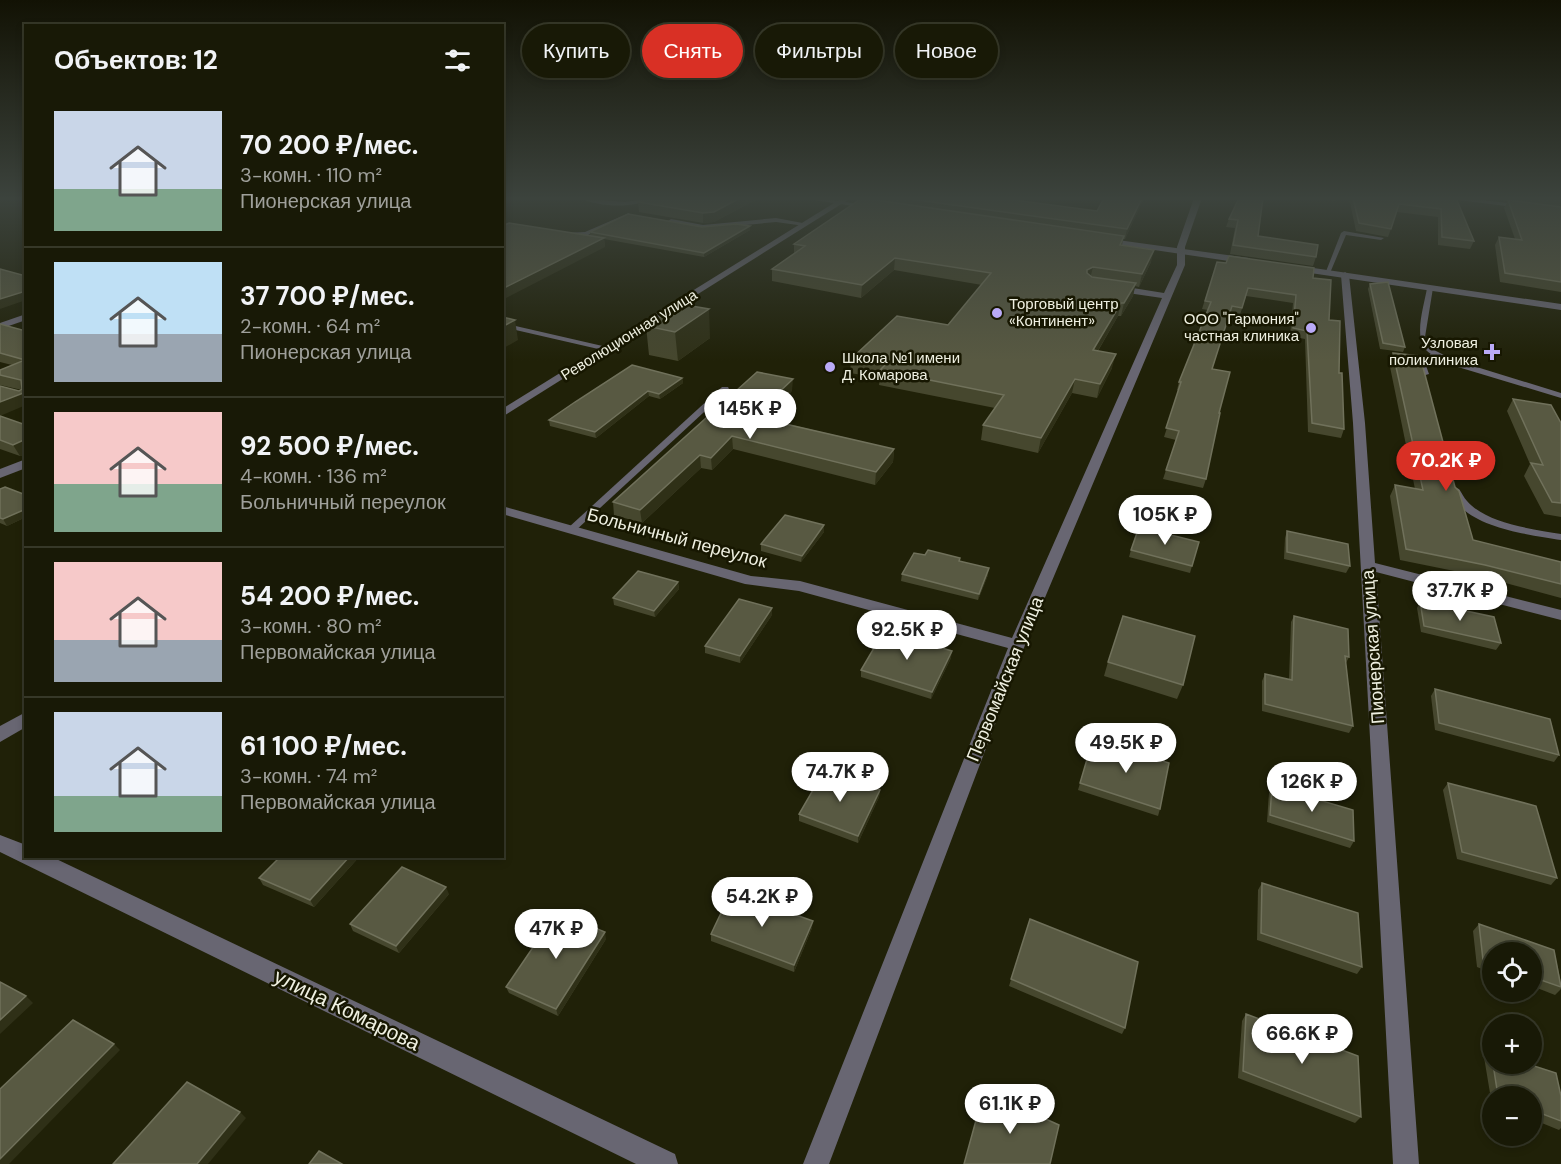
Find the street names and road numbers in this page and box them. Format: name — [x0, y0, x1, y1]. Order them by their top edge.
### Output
street label: Революционная улица — [557, 285, 701, 385]
street label: Больничный переулок — [584, 502, 770, 574]
street label: Пионерская улица — [1356, 568, 1390, 725]
street label: Первомайская улица — [961, 592, 1049, 765]
street label: улица Комарова — [269, 962, 425, 1058]

